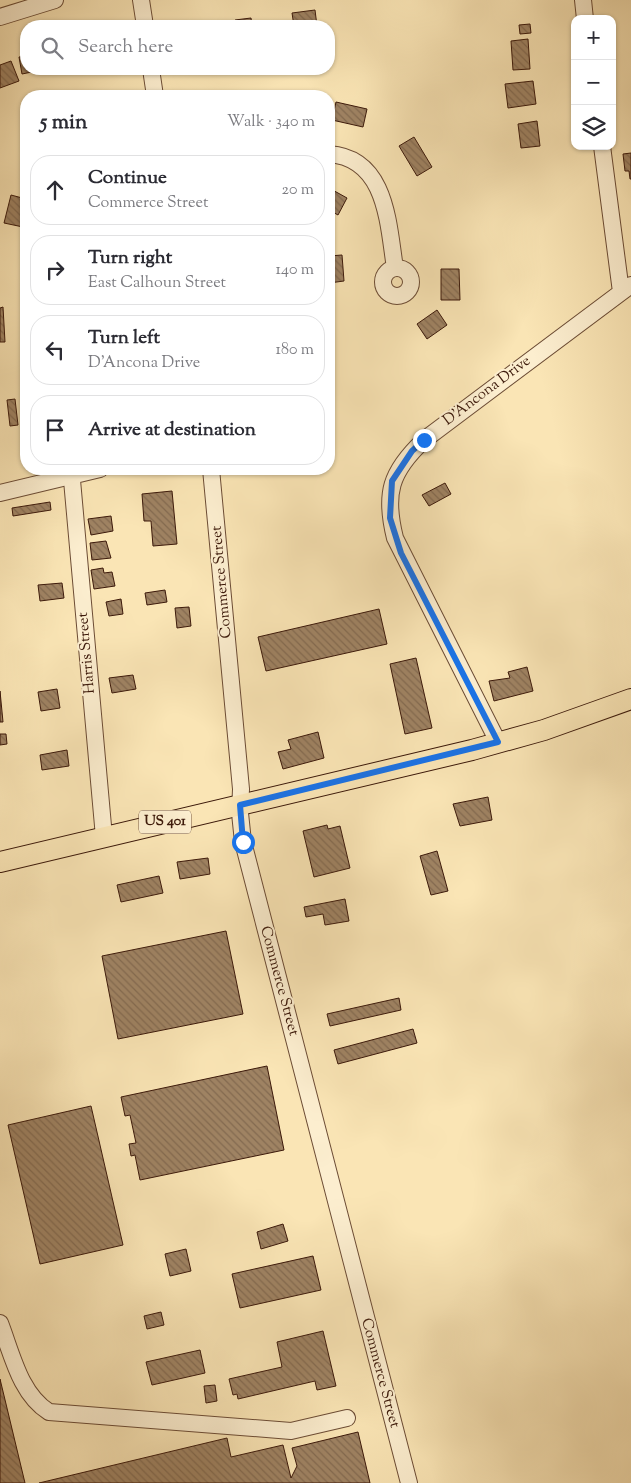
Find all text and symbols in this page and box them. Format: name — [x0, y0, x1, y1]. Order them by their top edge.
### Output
map controls — [571, 15, 616, 150]
button: + — [571, 15, 616, 60]
search box — [20, 20, 335, 75]
icon: search — [38, 34, 66, 62]
text: Search here — [78, 34, 173, 61]
button: − — [571, 60, 616, 105]
button: layers — [571, 105, 616, 150]
text: 5 min — [40, 108, 87, 138]
text: Walk · 340 m — [227, 111, 315, 134]
text: Continue — [88, 165, 167, 192]
icon: ahead — [41, 176, 69, 204]
text: 20 m — [281, 179, 314, 202]
text: Commerce Street — [88, 192, 208, 215]
text: Turn right — [88, 245, 172, 272]
icon: right — [41, 256, 69, 284]
text: 140 m — [276, 259, 314, 282]
text: East Calhoun Street — [88, 272, 226, 295]
text: Turn left — [88, 325, 160, 352]
icon: left — [41, 336, 69, 364]
text: 180 m — [275, 339, 314, 362]
street label: D'Ancona Drive — [439, 351, 535, 431]
text: D'Ancona Drive — [88, 352, 200, 375]
icon: arrive — [41, 416, 69, 444]
text: Arrive at destination — [88, 417, 256, 444]
route end — [413, 429, 436, 452]
street label: Commerce Street — [207, 525, 237, 639]
street label: Harris Street — [73, 611, 101, 695]
road number: US 401 — [139, 810, 191, 834]
route start — [232, 831, 255, 854]
street label: Commerce Street — [254, 924, 304, 1038]
street label: Commerce Street — [355, 1316, 405, 1430]

